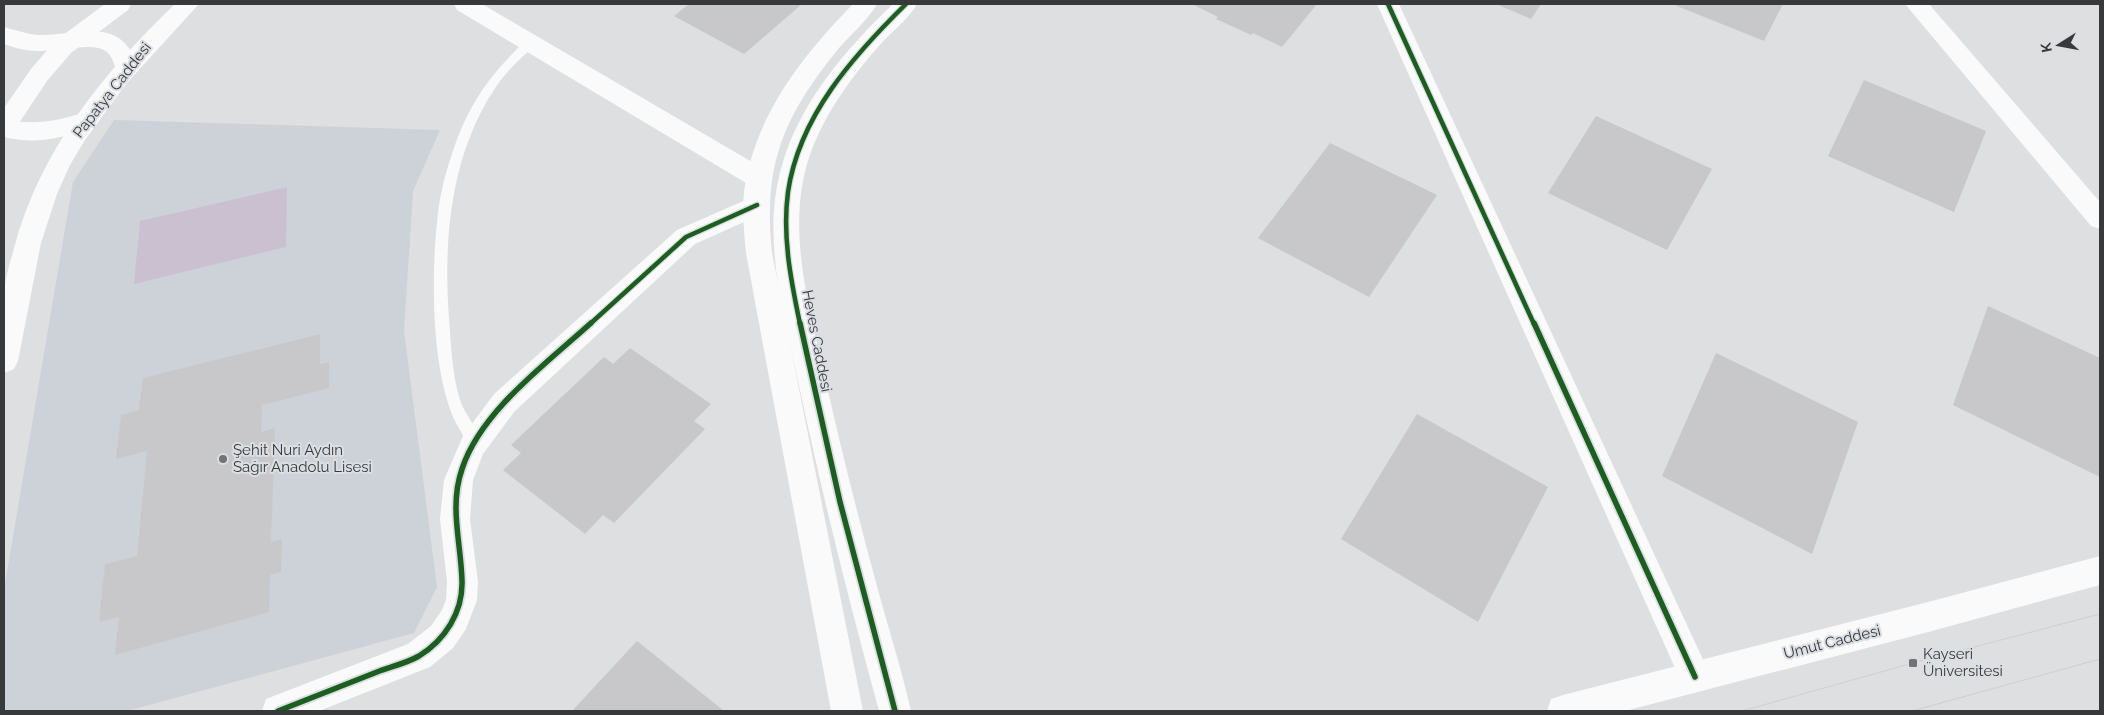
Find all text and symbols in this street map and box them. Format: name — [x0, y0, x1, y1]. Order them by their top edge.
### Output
north arrow — [2034, 20, 2084, 70]
street label: Papatya Caddesi — [69, 39, 155, 141]
text: K — [2037, 41, 2055, 54]
street label: Heves Caddesi — [798, 288, 836, 394]
place label: Şehit Nuri Aydın Sağır Anadolu Lisesi — [233, 441, 372, 476]
marker: Şehit Nuri Aydın Sağır Anadolu Lisesi — [217, 453, 229, 465]
street label: Umut Caddesi — [1782, 621, 1882, 663]
place label: Kayseri Üniversitesi — [1923, 645, 2003, 680]
marker: Kayseri Üniversitesi — [1907, 657, 1919, 669]

